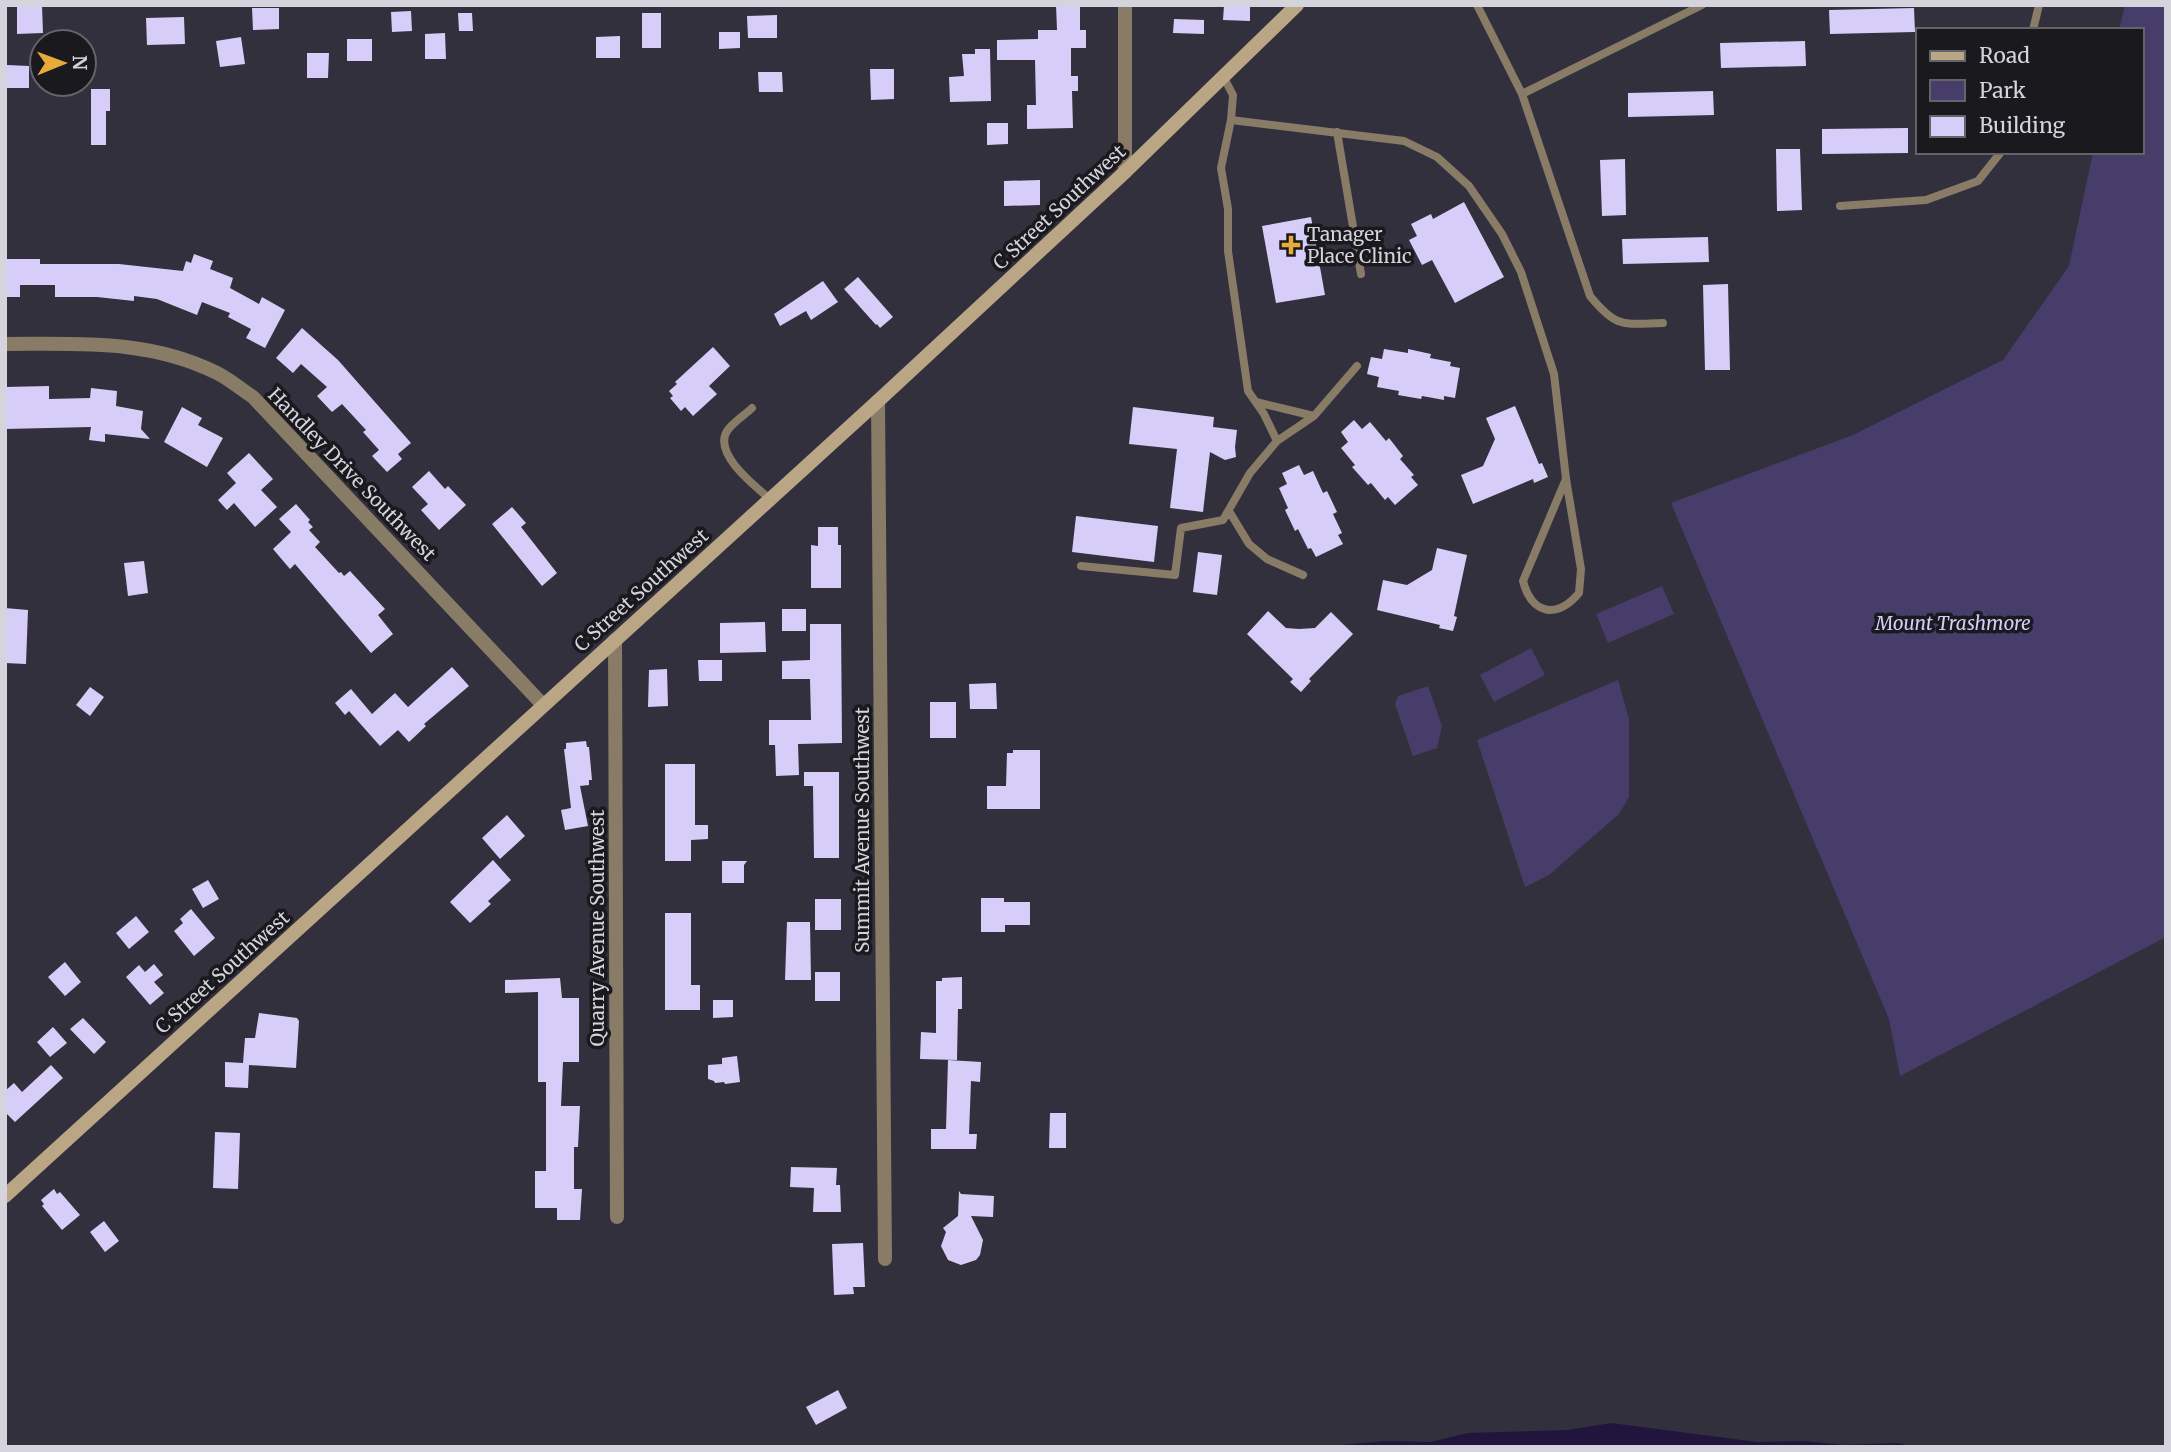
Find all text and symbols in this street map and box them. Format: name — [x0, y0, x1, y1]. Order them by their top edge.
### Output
north arrow — [28, 28, 98, 98]
legend — [1916, 28, 2143, 154]
text: Road — [1979, 42, 2030, 69]
text: N — [68, 55, 92, 70]
text: Park — [1979, 77, 2026, 104]
text: Building — [1979, 112, 2066, 139]
street label: C Street Southwest — [988, 139, 1131, 275]
place label: Tanager Place Clinic — [1307, 222, 1412, 268]
marker: Tanager Place Clinic — [1281, 235, 1301, 255]
street label: Handley Drive Southwest — [263, 382, 441, 566]
street label: C Street Southwest — [569, 523, 714, 657]
park label: Mount Trashmore — [1874, 611, 2031, 635]
street label: Summit Avenue Southwest — [850, 706, 874, 953]
street label: Quarry Avenue Southwest — [585, 809, 609, 1046]
street label: C Street Southwest — [150, 905, 295, 1039]

